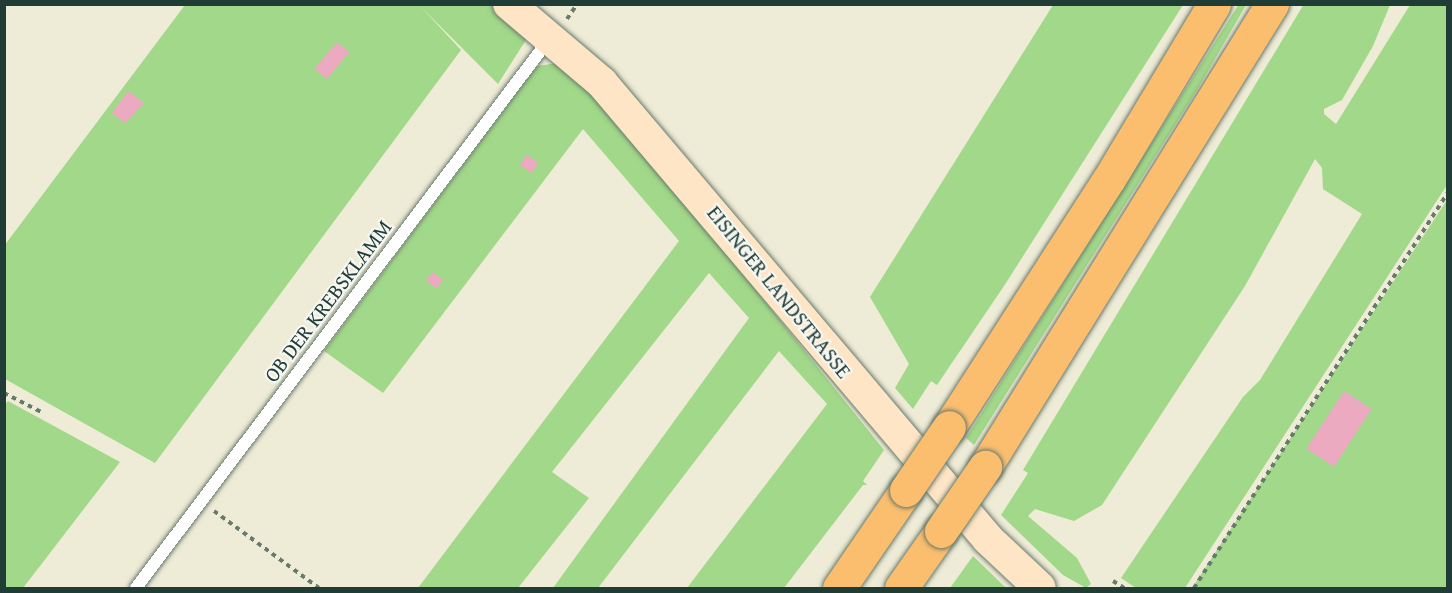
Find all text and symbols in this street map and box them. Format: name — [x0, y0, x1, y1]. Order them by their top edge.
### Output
street label: EISINGER LANDSTRASSE — [702, 201, 856, 383]
street label: OB DER KREBSKLAMM — [259, 215, 397, 387]

